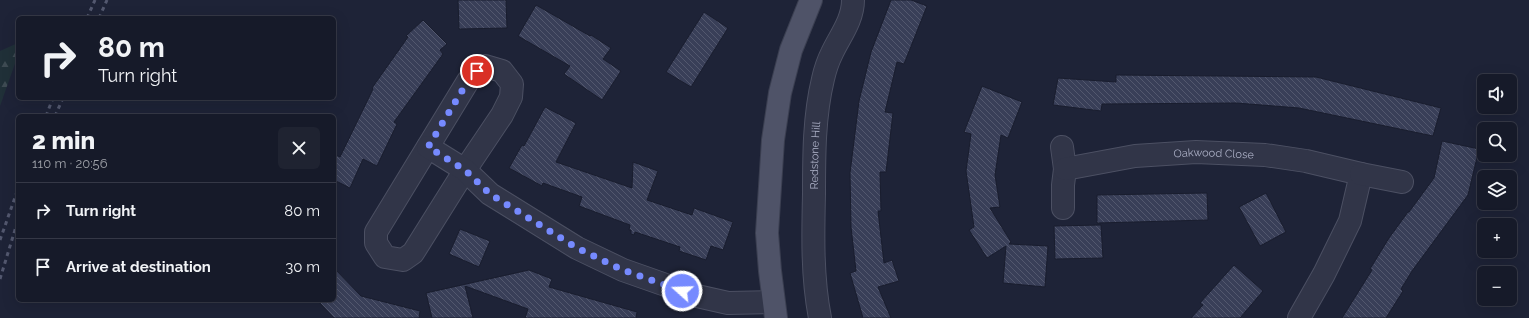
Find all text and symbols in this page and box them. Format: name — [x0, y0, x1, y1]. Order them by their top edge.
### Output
text: 80 m — [98, 31, 165, 64]
icon: right — [32, 32, 84, 84]
pin — [460, 54, 494, 88]
icon: arrive — [466, 60, 488, 82]
text: Turn right — [98, 65, 177, 86]
map controls — [1477, 74, 1517, 306]
button: sound — [1477, 74, 1517, 114]
street label: Redstone Hill — [807, 121, 823, 189]
button: search — [1477, 122, 1517, 162]
text: 2 min — [32, 126, 95, 155]
button: close — [278, 127, 320, 169]
street label: Oakwood Close — [1173, 145, 1255, 161]
text: 110 m · 20:56 — [32, 156, 108, 171]
button: layers — [1477, 170, 1517, 210]
icon: right — [32, 200, 54, 222]
text: Turn right — [66, 202, 136, 220]
text: 80 m — [284, 202, 320, 220]
button: + — [1477, 218, 1517, 258]
icon: arrive — [32, 256, 54, 278]
text: Arrive at destination — [66, 258, 211, 276]
text: 30 m — [285, 258, 320, 276]
button: − — [1477, 266, 1517, 306]
position arrow — [661, 270, 703, 312]

